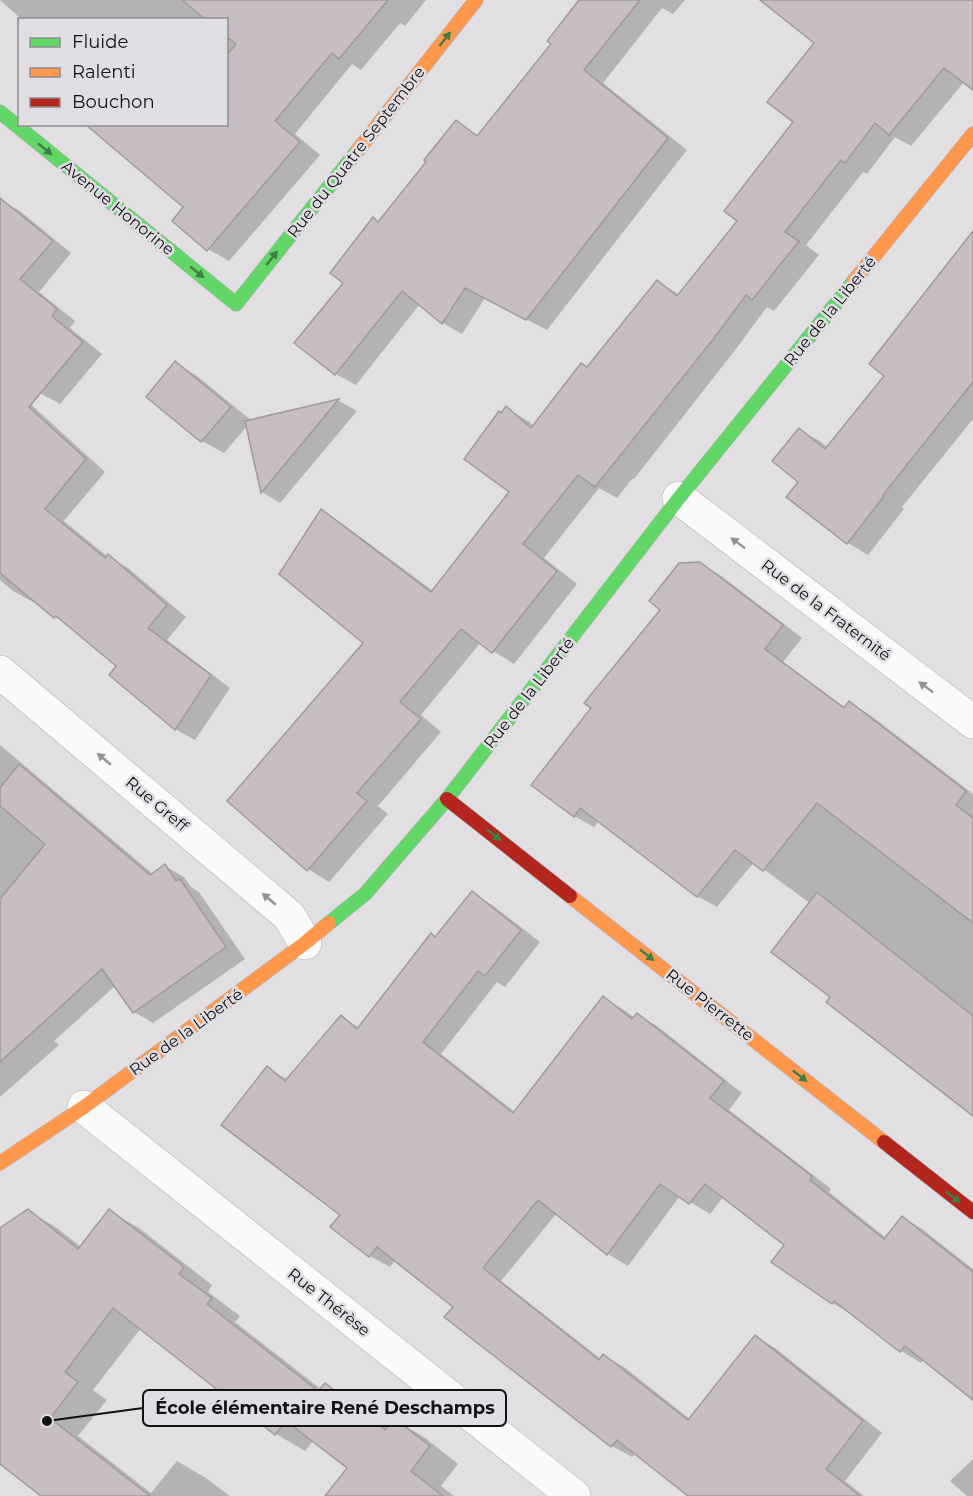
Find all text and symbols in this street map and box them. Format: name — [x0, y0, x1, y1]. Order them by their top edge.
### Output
legend — [18, 18, 228, 126]
text: Fluide — [72, 31, 128, 53]
one-way arrow — [439, 31, 452, 47]
text: Ralenti — [72, 61, 136, 83]
street label: Rue du Quatre Septembre — [283, 63, 429, 241]
text: Bouchon — [72, 91, 155, 113]
one-way arrow — [38, 143, 53, 155]
street label: Avenue Honorine — [58, 157, 178, 259]
one-way arrow — [266, 250, 279, 266]
street label: Rue de la Liberté — [780, 252, 880, 370]
one-way arrow — [189, 266, 205, 279]
one-way arrow — [730, 537, 746, 549]
street label: Rue de la Fraternité — [758, 555, 894, 665]
street label: Rue de la Liberté — [480, 634, 578, 752]
one-way arrow — [919, 681, 934, 693]
one-way arrow — [96, 753, 112, 766]
street label: Rue Greff — [122, 773, 192, 836]
one-way arrow — [486, 828, 501, 840]
one-way arrow — [261, 892, 277, 905]
one-way arrow — [639, 949, 654, 961]
street label: Rue Pierrette — [662, 965, 758, 1045]
street label: Rue de la Liberté — [126, 984, 246, 1080]
one-way arrow — [792, 1069, 808, 1082]
one-way arrow — [945, 1190, 961, 1203]
street label: Rue Thérèse — [284, 1264, 374, 1340]
callout: École élémentaire René Deschamps — [143, 1390, 506, 1426]
text: École élémentaire René Deschamps — [155, 1397, 495, 1419]

